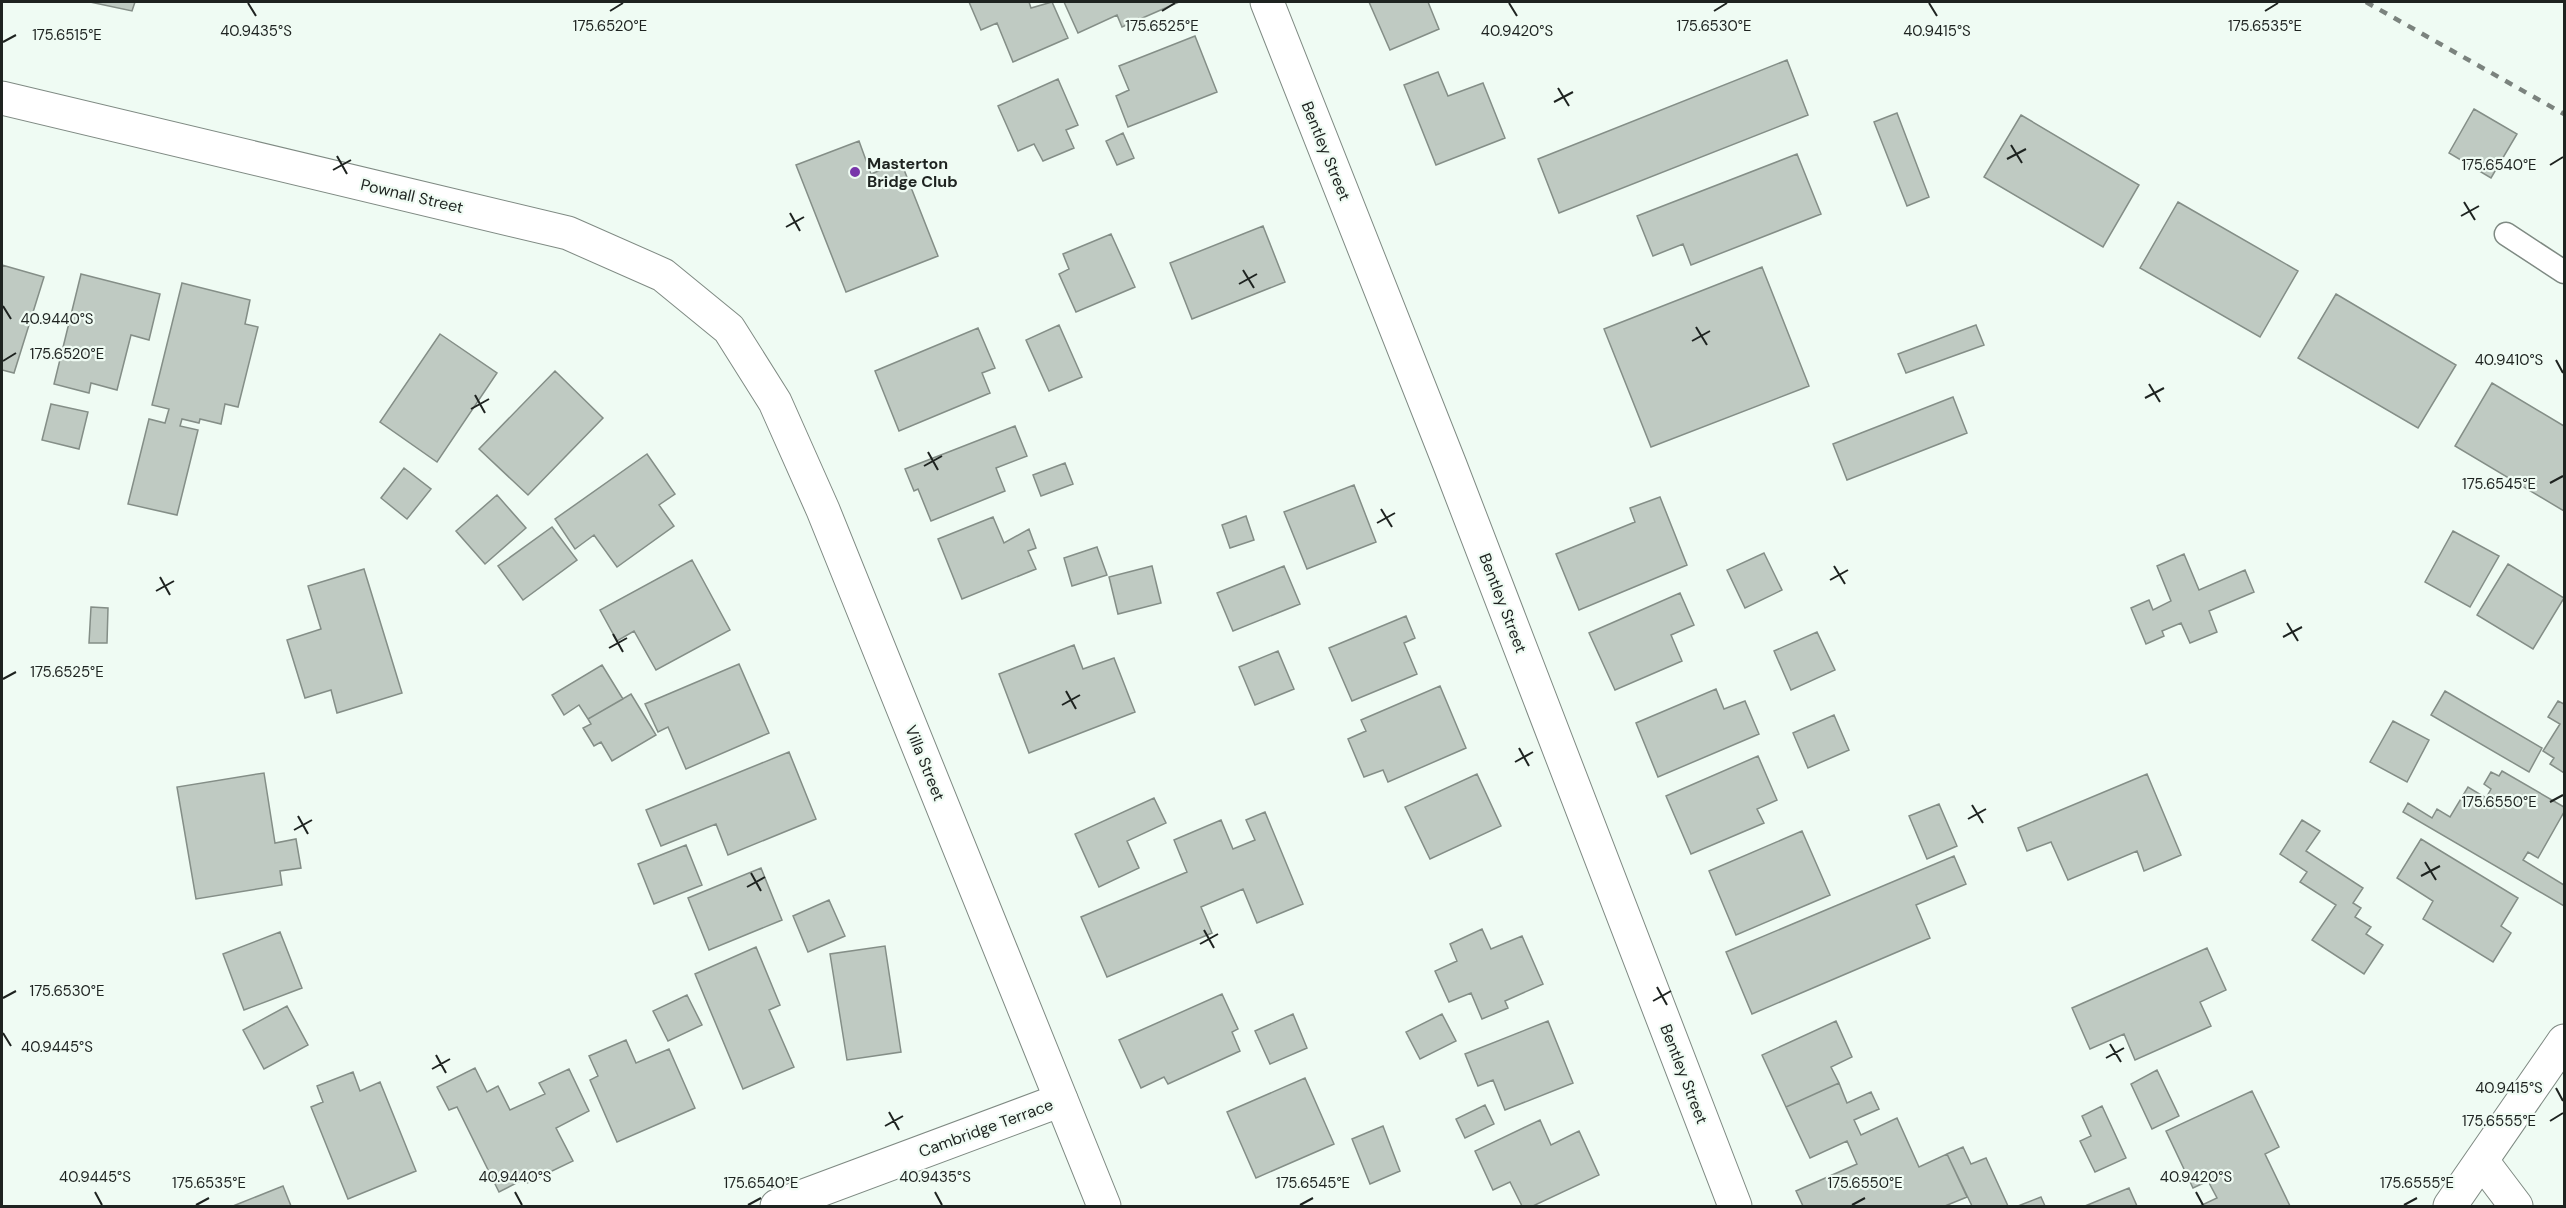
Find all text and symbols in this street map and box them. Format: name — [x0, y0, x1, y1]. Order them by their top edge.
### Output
text: 175.6520°E — [573, 16, 647, 36]
text: 175.6525°E — [1125, 16, 1199, 36]
text: 175.6530°E — [1677, 16, 1751, 36]
text: 175.6535°E — [2228, 16, 2302, 36]
text: 40.9435°S — [220, 21, 292, 41]
text: 40.9420°S — [1481, 21, 1554, 41]
text: 40.9415°S — [1903, 21, 1971, 41]
text: 175.6515°E — [32, 25, 102, 45]
street label: Bentley Street — [1297, 98, 1355, 204]
place label: Masterton Bridge Club — [867, 153, 958, 192]
text: 175.6540°E — [2461, 155, 2537, 175]
marker: Masterton Bridge Club — [848, 165, 862, 179]
street label: Pownall Street — [359, 174, 465, 218]
text: 40.9440°S — [20, 309, 94, 329]
text: 175.6520°E — [30, 344, 104, 364]
text: 40.9410°S — [2475, 350, 2544, 370]
text: 175.6545°E — [2462, 474, 2536, 494]
street label: Bentley Street — [1474, 550, 1532, 656]
text: 175.6525°E — [30, 662, 104, 682]
street label: Villa Street — [900, 722, 950, 804]
text: 175.6550°E — [2461, 792, 2537, 812]
text: 175.6530°E — [30, 981, 104, 1001]
street label: Bentley Street — [1655, 1021, 1713, 1127]
text: 40.9445°S — [21, 1037, 93, 1057]
text: 40.9415°S — [2475, 1078, 2543, 1098]
street label: Cambridge Terrace — [916, 1094, 1056, 1162]
text: 175.6555°E — [2462, 1111, 2536, 1131]
text: 40.9445°S — [59, 1167, 131, 1187]
text: 40.9440°S — [478, 1167, 552, 1187]
text: 40.9435°S — [899, 1167, 971, 1187]
text: 40.9420°S — [2160, 1167, 2233, 1187]
text: 175.6535°E — [172, 1173, 246, 1193]
text: 175.6540°E — [723, 1173, 799, 1193]
text: 175.6545°E — [1276, 1173, 1350, 1193]
text: 175.6550°E — [1827, 1173, 1903, 1193]
text: 175.6555°E — [2380, 1173, 2454, 1193]

